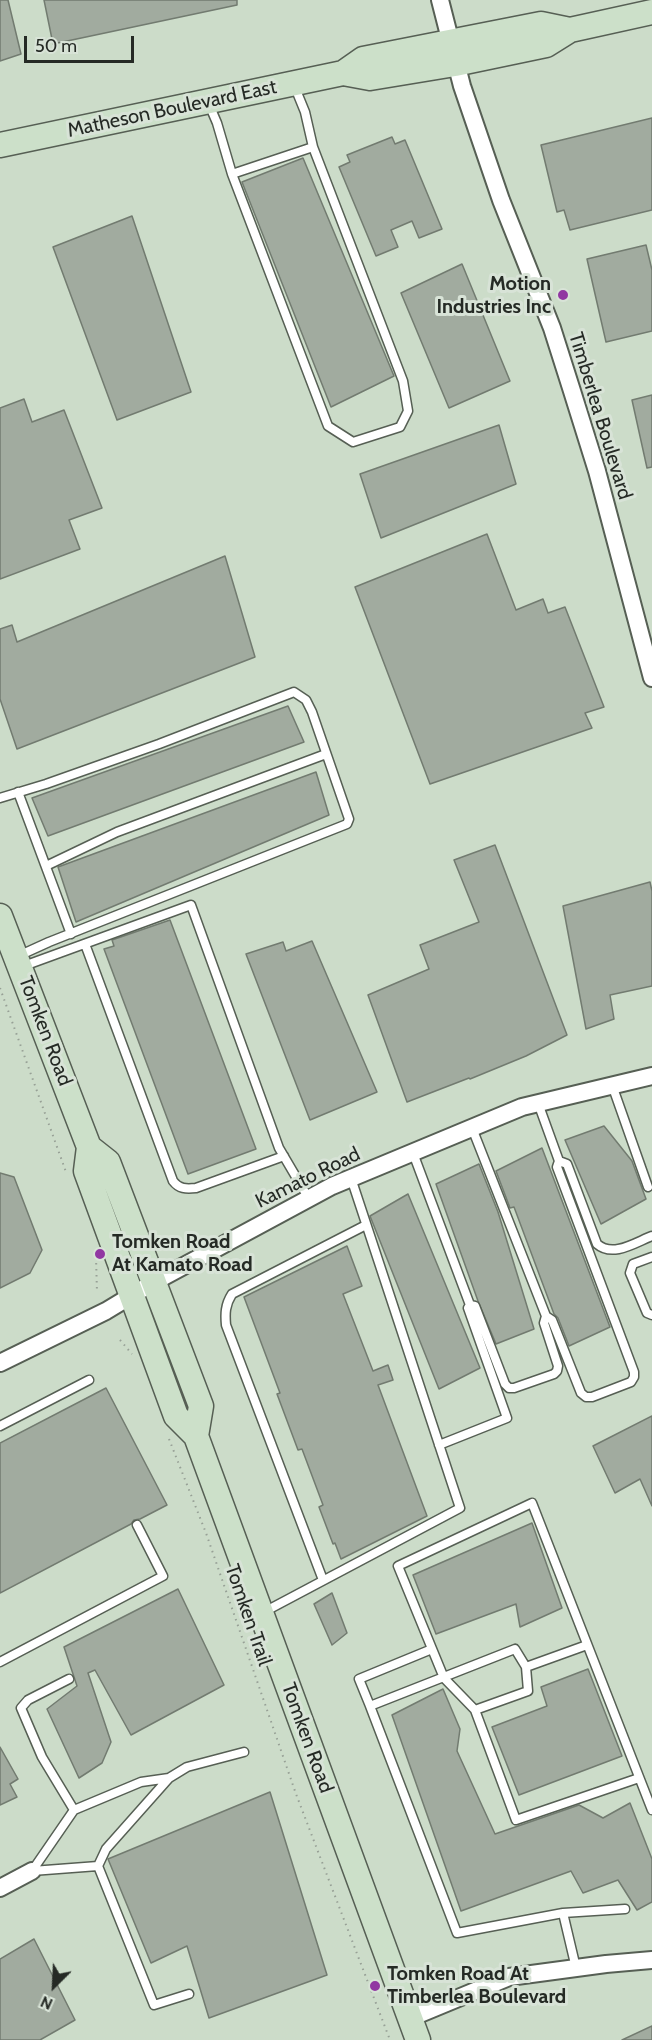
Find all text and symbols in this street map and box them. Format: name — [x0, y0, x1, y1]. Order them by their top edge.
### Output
scale bar — [27, 24, 136, 62]
text: 50 m — [35, 35, 77, 57]
street label: Matheson Boulevard East — [65, 75, 279, 143]
place label: Motion Industries Inc — [436, 272, 551, 319]
marker: Motion Industries Inc — [556, 288, 570, 302]
street label: Timberlea Boulevard — [563, 330, 637, 502]
street label: Tomken Road — [13, 973, 77, 1089]
street label: Kamato Road — [252, 1142, 364, 1214]
place label: Tomken Road At Kamato Road — [112, 1230, 253, 1277]
marker: Tomken Road At Kamato Road — [93, 1247, 107, 1261]
street label: Tomken Trail — [219, 1561, 277, 1669]
street label: Tomken Road — [276, 1680, 338, 1796]
north arrow — [24, 1956, 84, 2016]
place label: Tomken Road At Timberlea Boulevard — [387, 1962, 566, 2009]
marker: Tomken Road At Timberlea Boulevard — [368, 1979, 382, 1993]
text: N — [37, 1992, 56, 2014]

